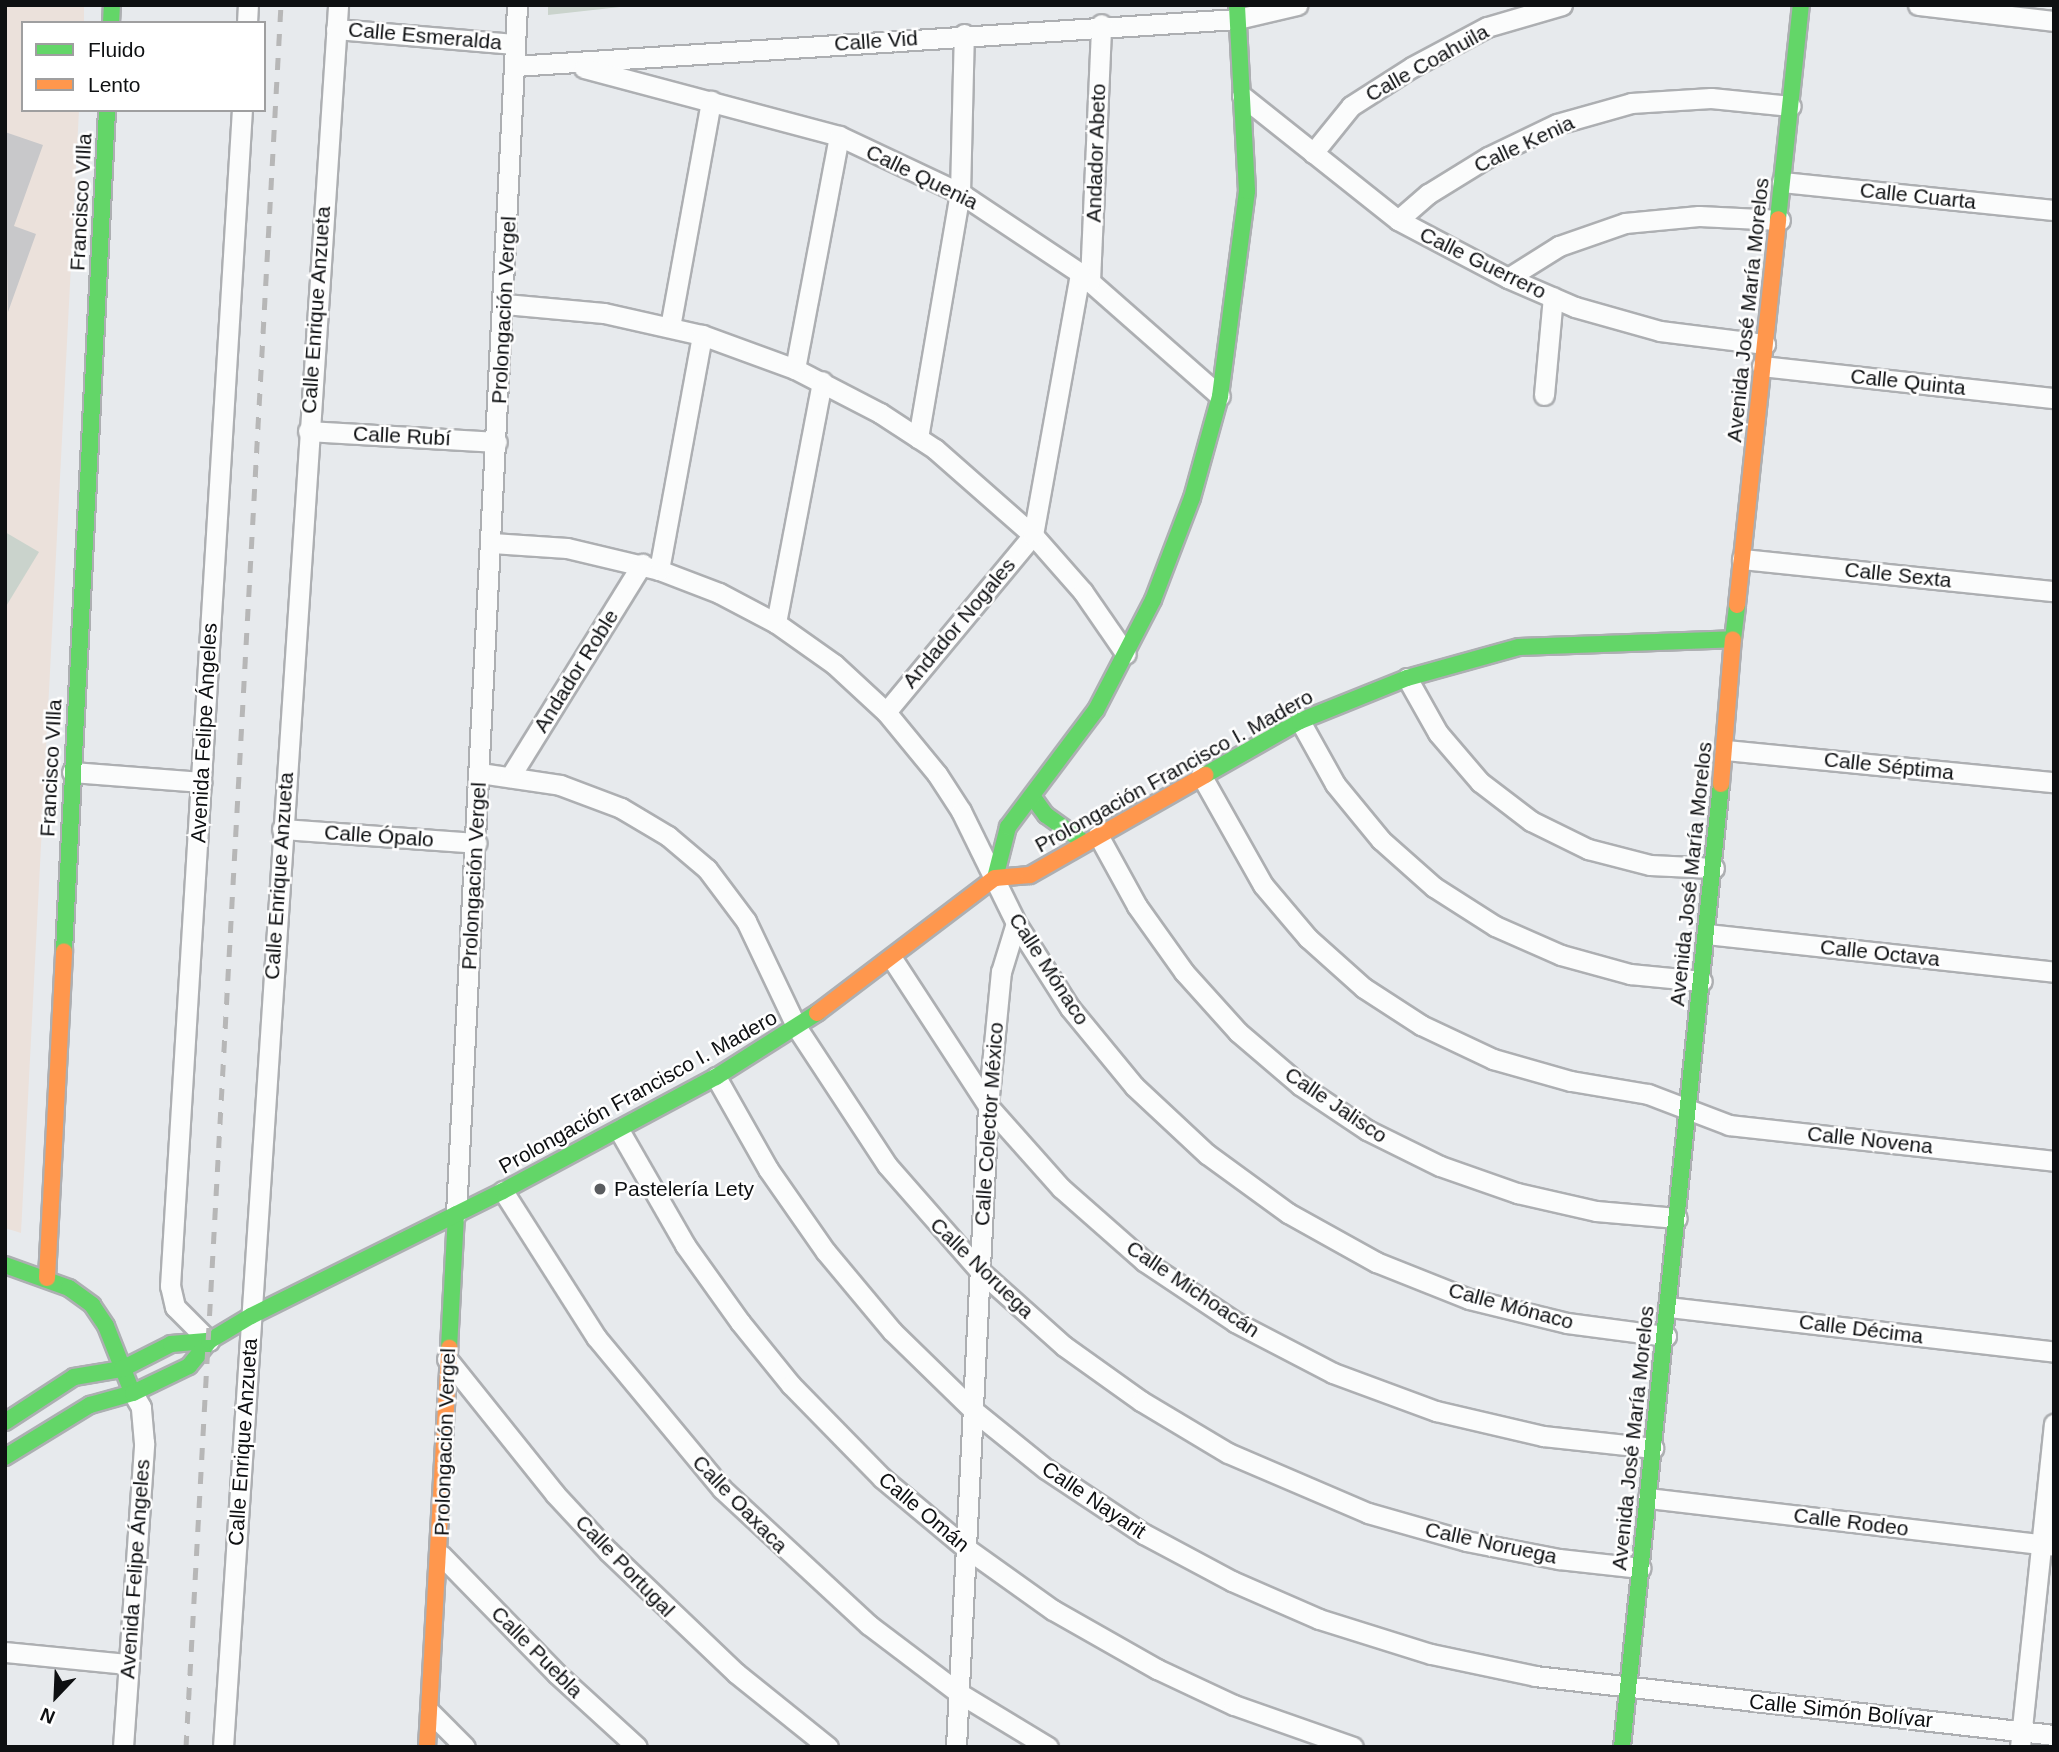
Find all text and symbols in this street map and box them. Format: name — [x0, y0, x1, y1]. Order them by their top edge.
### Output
street label: Calle Esmeralda — [347, 17, 503, 55]
street label: Calle Coahuila — [1361, 19, 1493, 107]
legend — [21, 21, 266, 112]
street label: Calle Vid — [833, 26, 919, 56]
text: Fluido — [88, 38, 145, 61]
text: Lento — [88, 73, 141, 96]
street label: Andador Abeto — [1081, 83, 1111, 223]
street label: Calle Kenia — [1470, 110, 1578, 178]
street label: Francisco VIlla — [65, 133, 97, 271]
street label: Calle Quenia — [862, 139, 982, 215]
street label: Avenida José María Morelos — [1722, 177, 1774, 443]
street label: Calle Cuarta — [1859, 177, 1977, 215]
street label: Calle Enrique Anzueta — [296, 205, 336, 415]
street label: Prolongación Vergel — [486, 215, 522, 405]
street label: Calle Guerrero — [1416, 221, 1550, 305]
street label: Calle Quinta — [1849, 363, 1967, 401]
street label: Calle Rubí — [352, 421, 452, 451]
street label: Andador Nogales — [897, 553, 1021, 693]
street label: Calle Sexta — [1843, 557, 1953, 593]
street label: Andador Roble — [528, 605, 624, 737]
street label: Avenida Felipe Ángeles — [186, 622, 222, 844]
street label: Prolongación Francisco I. Madero — [1031, 684, 1317, 858]
street label: Francisco VIlla — [35, 699, 67, 837]
street label: Avenida José María Morelos — [1665, 741, 1717, 1007]
street label: Calle Séptima — [1823, 747, 1955, 785]
street label: Calle Enrique Anzueta — [259, 771, 299, 981]
street label: Prolongación Vergel — [456, 781, 492, 971]
street label: Calle Ópalo — [323, 820, 435, 852]
street label: Calle Mónaco — [1003, 908, 1095, 1030]
street label: Calle Octava — [1819, 934, 1941, 972]
street label: Prolongación Francisco I. Madero — [495, 1005, 781, 1179]
street label: Calle Colector México — [969, 1021, 1009, 1227]
street label: Calle Jalisco — [1280, 1062, 1392, 1148]
street label: Calle Novena — [1806, 1121, 1934, 1159]
place label: Pastelería Lety — [614, 1176, 754, 1202]
marker: Pastelería Lety — [592, 1181, 608, 1197]
street label: Calle Noruega — [925, 1212, 1039, 1324]
street label: Calle Michoacán — [1122, 1235, 1264, 1343]
street label: Calle Mónaco — [1446, 1277, 1576, 1335]
street label: Avenida José María Morelos — [1607, 1305, 1659, 1571]
street label: Calle Décima — [1797, 1309, 1925, 1349]
street label: Calle Enrique Anzueta — [223, 1337, 263, 1547]
street label: Prolongación Vergel — [429, 1348, 461, 1536]
street label: Calle Oaxaca — [687, 1450, 793, 1558]
street label: Calle Nayarit — [1037, 1456, 1151, 1544]
street label: Avenida Felipe Ángeles — [115, 1458, 155, 1680]
street label: Calle Omán — [873, 1467, 975, 1557]
street label: Calle Rodeo — [1792, 1502, 1910, 1542]
street label: Calle Portugal — [570, 1510, 680, 1622]
street label: Calle Noruega — [1423, 1517, 1559, 1569]
street label: Calle Puebla — [486, 1601, 588, 1703]
north arrow — [21, 1661, 91, 1731]
street label: Calle Simón Bolívar — [1748, 1689, 1934, 1733]
text: N — [37, 1703, 58, 1728]

